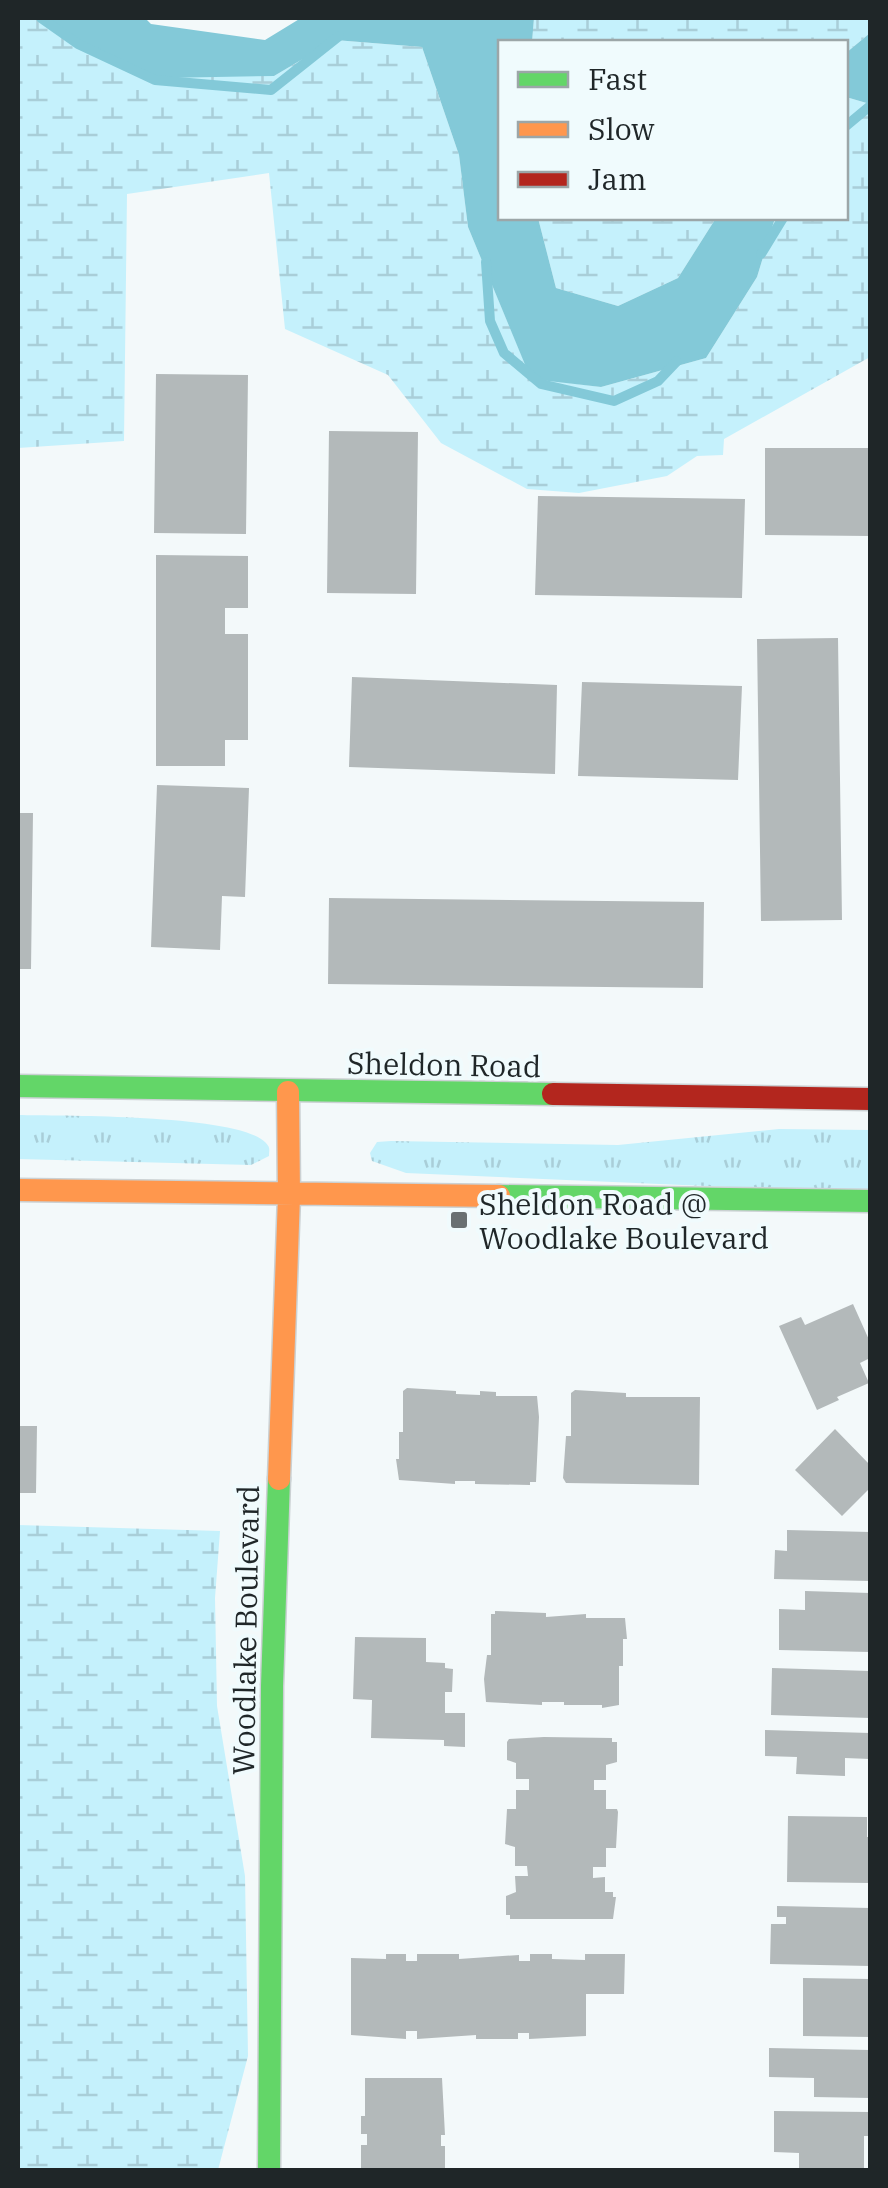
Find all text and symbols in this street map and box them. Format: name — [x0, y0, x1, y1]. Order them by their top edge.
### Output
legend — [498, 40, 848, 220]
text: Fast — [588, 59, 647, 98]
text: Slow — [588, 109, 655, 148]
text: Jam — [588, 159, 647, 198]
street label: Sheldon Road — [347, 1043, 541, 1085]
place label: Sheldon Road @ Woodlake Boulevard — [479, 1184, 769, 1257]
marker: Sheldon Road @ Woodlake Boulevard — [448, 1209, 470, 1231]
street label: Woodlake Boulevard — [223, 1485, 267, 1775]

